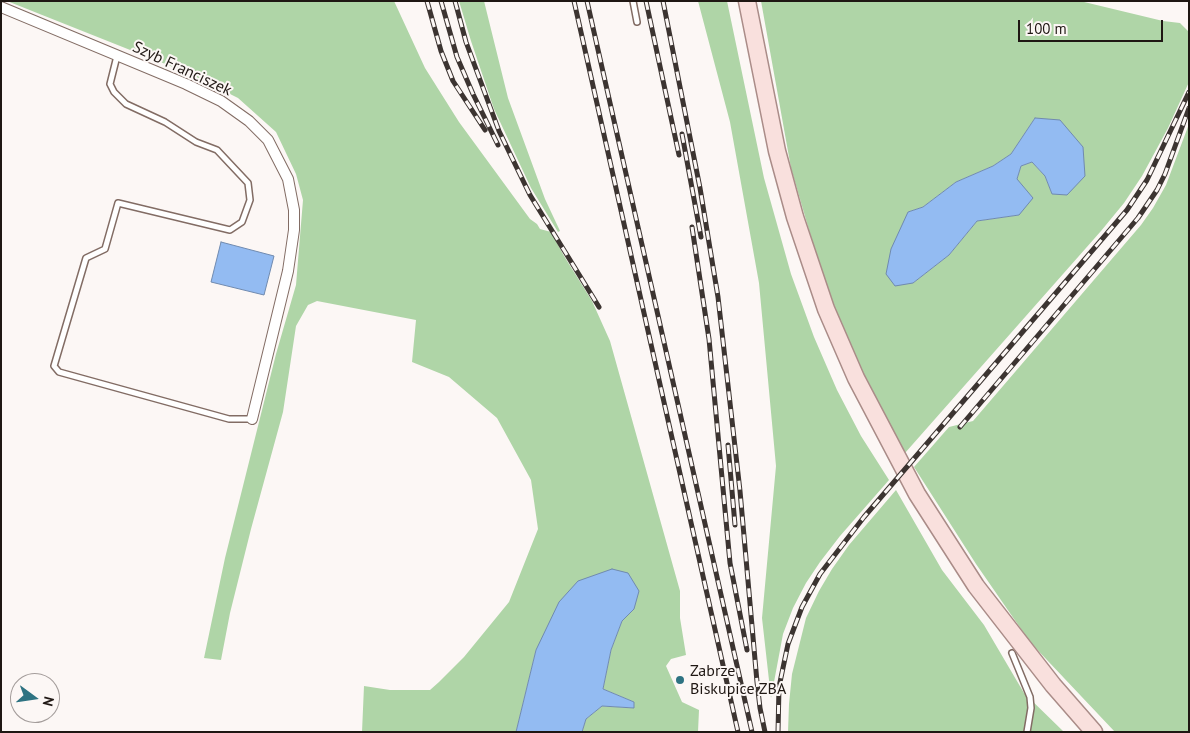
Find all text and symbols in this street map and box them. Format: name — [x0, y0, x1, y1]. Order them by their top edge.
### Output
scale bar — [1020, 10, 1165, 42]
text: 100 m — [1026, 19, 1067, 38]
street label: Szyb Franciszek — [129, 38, 235, 100]
place label: Zabrze Biskupice ZBA — [690, 661, 786, 699]
north arrow — [10, 673, 60, 723]
marker: Zabrze Biskupice ZBA — [674, 674, 686, 686]
text: N — [39, 695, 58, 708]

